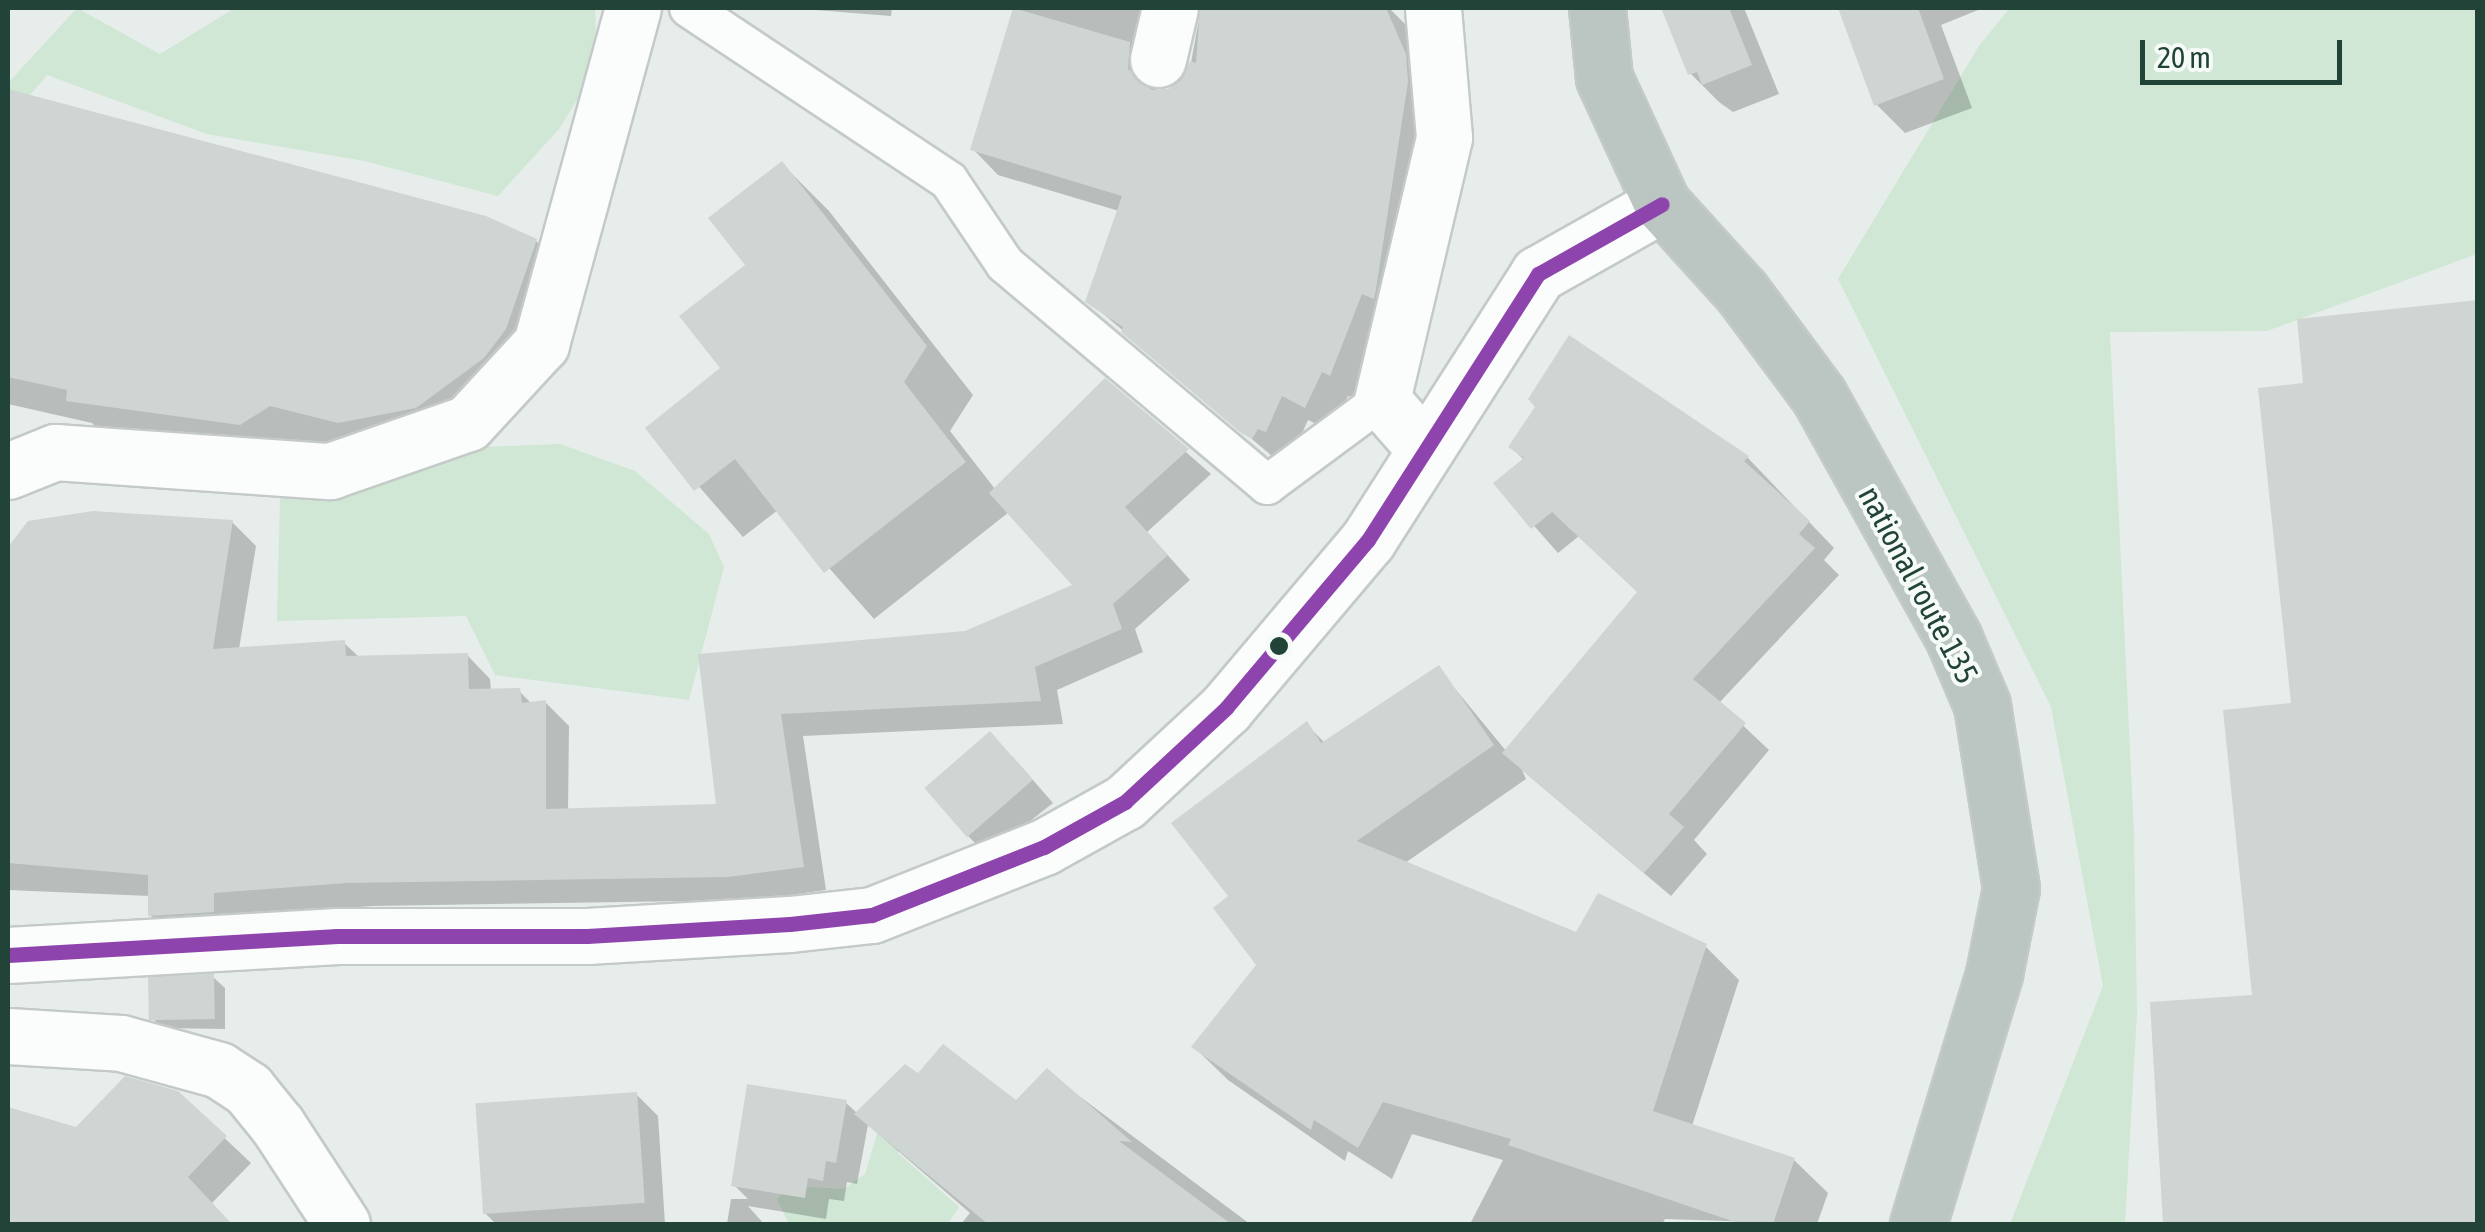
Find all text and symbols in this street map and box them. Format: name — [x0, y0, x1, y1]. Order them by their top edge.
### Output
scale bar — [2145, 20, 2348, 82]
text: 20 m — [2157, 40, 2211, 74]
street label: national route 135 — [1850, 480, 1986, 690]
unlabelled marker — [1269, 636, 1289, 656]

